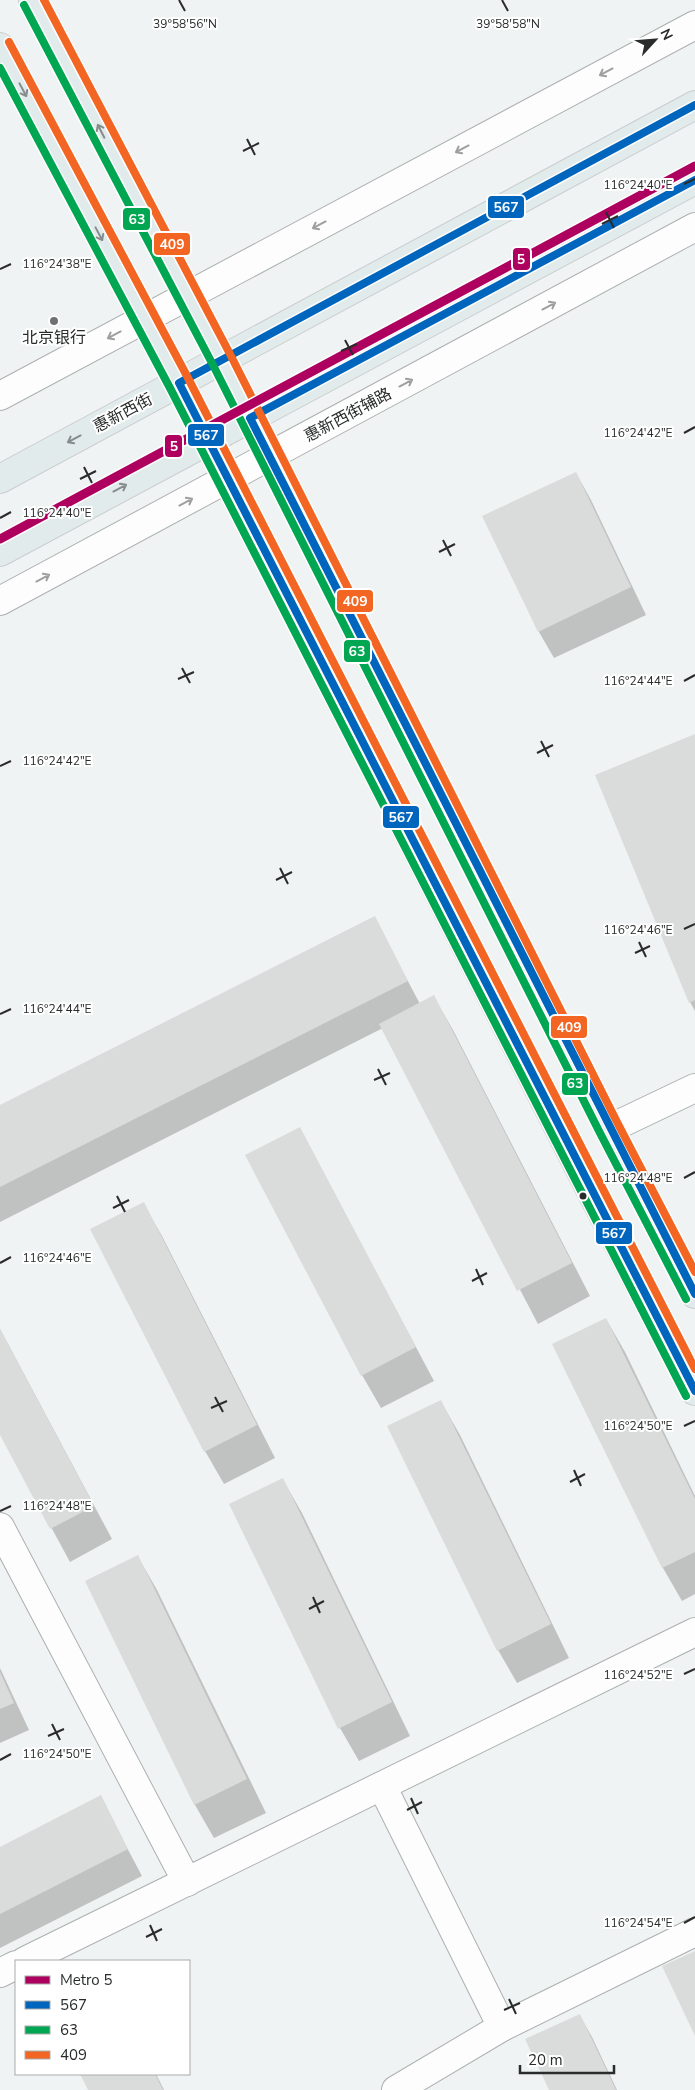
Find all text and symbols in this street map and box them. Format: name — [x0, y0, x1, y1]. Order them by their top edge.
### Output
north arrow — [630, 15, 680, 65]
text: 39°58'56"N — [153, 16, 217, 32]
text: 39°58'58"N — [476, 16, 540, 32]
text: N — [655, 26, 677, 43]
one-way arrow — [599, 68, 613, 78]
one-way arrow — [18, 83, 28, 98]
one-way arrow — [96, 124, 105, 139]
one-way arrow — [455, 144, 470, 154]
text: 116°24'40"E — [603, 177, 673, 193]
line badge: 567 — [487, 195, 525, 219]
text: 567 — [493, 198, 519, 217]
line badge: 63 — [122, 207, 151, 231]
text: 63 — [129, 210, 145, 229]
one-way arrow — [312, 221, 327, 231]
one-way arrow — [95, 226, 104, 241]
line badge: 409 — [153, 232, 191, 256]
text: 409 — [159, 235, 185, 254]
line badge: 5 — [512, 247, 531, 271]
text: 5 — [517, 250, 525, 269]
text: 116°24'38"E — [22, 256, 92, 272]
one-way arrow — [542, 301, 557, 311]
marker: 北京银行 — [48, 315, 60, 327]
place label: 北京银行 — [22, 327, 86, 349]
one-way arrow — [106, 330, 121, 340]
one-way arrow — [399, 378, 414, 388]
street label: 惠新西街辅路 — [300, 383, 396, 447]
street label: 惠新西街 — [90, 388, 156, 438]
line badge: 567 — [187, 423, 225, 447]
text: 116°24'42"E — [603, 425, 673, 441]
text: 567 — [193, 426, 219, 445]
one-way arrow — [67, 434, 82, 444]
line badge: 5 — [164, 434, 183, 458]
text: 5 — [170, 437, 178, 456]
one-way arrow — [112, 483, 127, 492]
one-way arrow — [179, 497, 194, 507]
text: 116°24'40"E — [22, 505, 92, 521]
one-way arrow — [35, 573, 50, 582]
line badge: 409 — [336, 589, 374, 613]
text: 409 — [342, 592, 368, 611]
line badge: 63 — [343, 639, 371, 663]
text: 63 — [349, 642, 365, 661]
text: 116°24'44"E — [603, 673, 673, 689]
text: 116°24'42"E — [22, 753, 92, 769]
line badge: 567 — [382, 805, 420, 829]
text: 567 — [388, 808, 414, 827]
text: 116°24'46"E — [603, 922, 673, 938]
text: 116°24'44"E — [22, 1001, 92, 1017]
line badge: 409 — [550, 1015, 588, 1039]
text: 409 — [556, 1018, 582, 1037]
line badge: 63 — [561, 1072, 589, 1096]
text: 63 — [567, 1074, 583, 1093]
text: 116°24'48"E — [603, 1170, 673, 1186]
unlabelled marker — [578, 1191, 588, 1201]
line badge: 567 — [595, 1221, 633, 1245]
text: 567 — [601, 1224, 627, 1243]
text: 116°24'46"E — [22, 1250, 92, 1266]
text: 116°24'50"E — [603, 1418, 673, 1434]
text: 116°24'48"E — [22, 1498, 92, 1514]
text: 116°24'52"E — [603, 1667, 673, 1683]
text: 116°24'50"E — [22, 1746, 92, 1762]
text: 116°24'54"E — [603, 1915, 673, 1931]
legend — [15, 1960, 190, 2075]
text: Metro 5 — [60, 1970, 113, 1990]
text: 567 — [60, 1995, 87, 2015]
text: 63 — [60, 2020, 78, 2040]
scale bar — [520, 2042, 614, 2074]
text: 409 — [60, 2045, 87, 2065]
text: 20 m — [528, 2050, 563, 2070]

